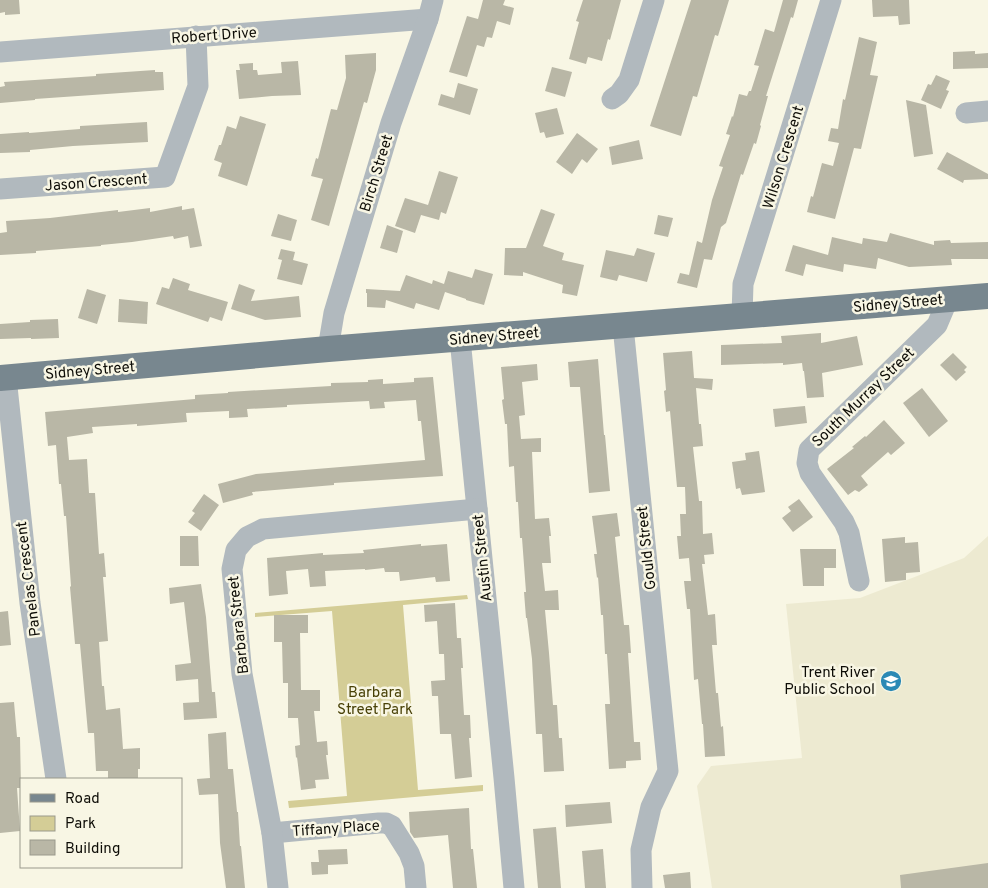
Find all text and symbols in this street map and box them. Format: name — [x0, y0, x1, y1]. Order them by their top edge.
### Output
street label: Robert Drive — [171, 24, 257, 49]
street label: Wilson Crescent — [760, 103, 809, 211]
street label: Birch Street — [357, 132, 398, 214]
street label: Jason Crescent — [44, 170, 148, 197]
street label: Sidney Street — [852, 291, 944, 318]
street label: Sidney Street — [448, 324, 540, 351]
street label: South Murray Street — [809, 344, 919, 452]
street label: Sidney Street — [44, 358, 136, 385]
street label: Gould Street — [634, 505, 661, 591]
street label: Austin Street — [469, 513, 498, 603]
street label: Panelas Crescent — [13, 520, 46, 638]
street label: Barbara Street — [225, 575, 254, 675]
place label: Trent River Public School — [784, 664, 875, 700]
school or university icon: Trent River Public School — [879, 669, 903, 693]
park label: Barbara Street Park — [337, 684, 413, 720]
legend — [20, 778, 182, 868]
text: Road — [65, 790, 100, 809]
text: Park — [65, 815, 96, 834]
street label: Tiffany Place — [292, 817, 381, 842]
text: Building — [65, 840, 120, 859]

